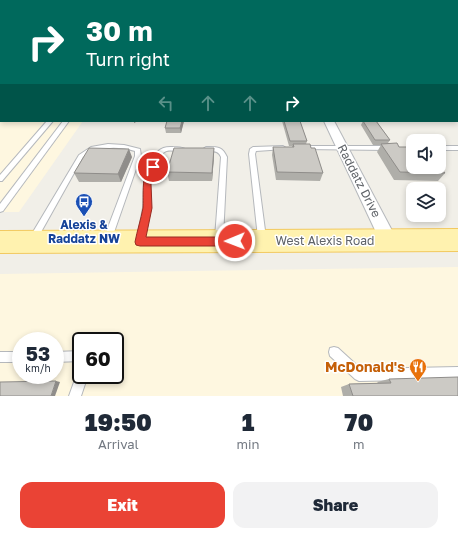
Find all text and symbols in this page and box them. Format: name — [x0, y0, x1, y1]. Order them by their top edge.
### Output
text: 30 m — [86, 14, 153, 47]
icon: right — [20, 16, 72, 68]
text: Turn right — [86, 48, 170, 70]
icon: left — [155, 92, 177, 114]
icon: ahead — [197, 92, 219, 114]
icon: ahead — [239, 92, 261, 114]
icon: right — [281, 92, 303, 114]
map controls — [406, 134, 446, 222]
button: sound — [406, 134, 446, 174]
street label: Raddatz Drive — [335, 142, 384, 220]
pin — [136, 150, 170, 184]
icon: arrive — [142, 156, 164, 178]
button: layers — [406, 182, 446, 222]
bus stop icon: Alexis & Raddatz NW — [74, 192, 94, 217]
place label: Alexis & Raddatz NW — [48, 217, 120, 246]
position arrow — [214, 220, 256, 262]
street label: West Alexis Road — [276, 233, 374, 248]
speed limit sign: 60 — [72, 332, 124, 384]
text: 53 — [26, 341, 50, 365]
restaurant icon: McDonald's — [408, 357, 428, 382]
place label: McDonald's — [325, 358, 405, 375]
text: km/h — [25, 362, 51, 374]
text: 19:50 — [85, 407, 152, 436]
text: 1 — [242, 407, 254, 436]
text: 70 — [344, 407, 373, 436]
text: Arrival — [98, 436, 139, 452]
text: min — [237, 436, 260, 452]
text: m — [353, 436, 365, 452]
button: Exit — [20, 482, 225, 528]
button: Share — [233, 482, 438, 528]

